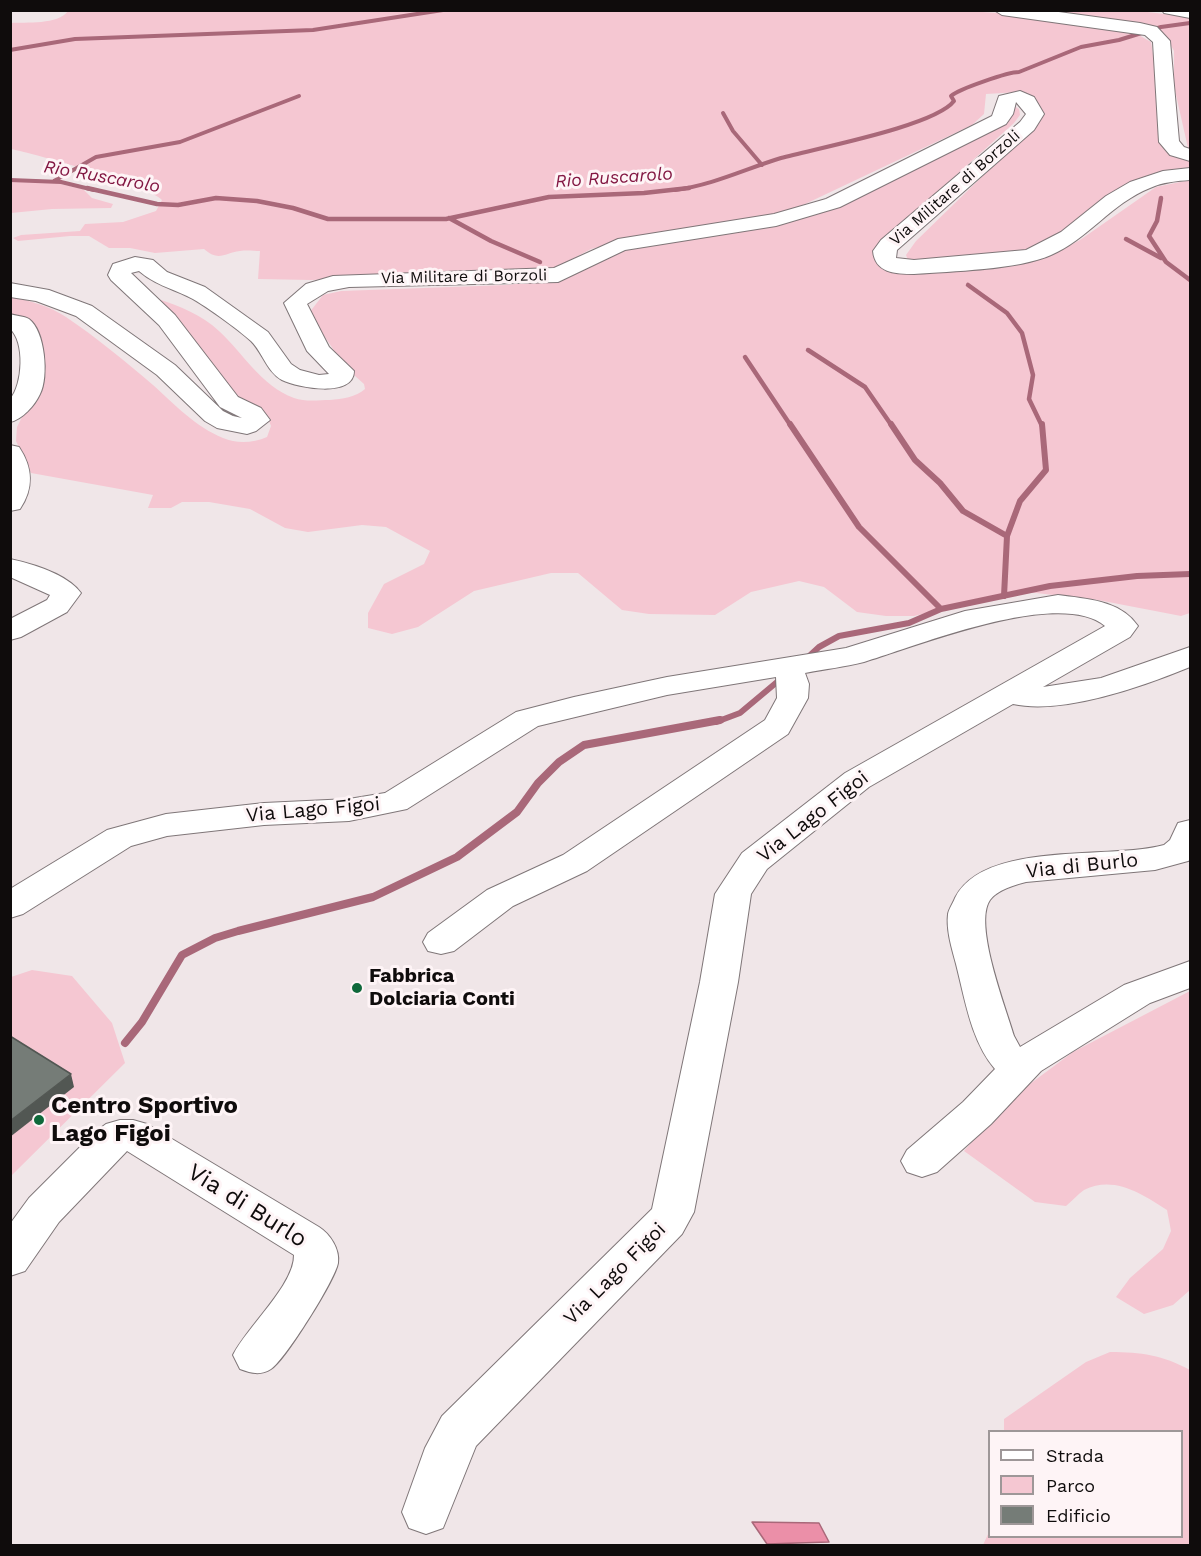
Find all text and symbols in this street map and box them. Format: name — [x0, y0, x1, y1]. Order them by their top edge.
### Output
street label: Via Militare di Borzoli — [886, 126, 1024, 250]
water label: Rio Ruscarolo — [42, 156, 162, 198]
water label: Rio Ruscarolo — [554, 163, 674, 193]
street label: Via Militare di Borzoli — [381, 266, 547, 288]
street label: Via Lago Figoi — [753, 766, 873, 868]
street label: Via Lago Figoi — [245, 792, 381, 828]
street label: Via di Burlo — [1025, 848, 1139, 884]
place label: Fabbrica Dolciaria Conti — [369, 964, 515, 1011]
marker: Fabbrica Dolciaria Conti — [350, 981, 364, 995]
place label: Centro Sportivo Lago Figoi — [51, 1092, 238, 1148]
marker: Centro Sportivo Lago Figoi — [32, 1113, 46, 1127]
street label: Via di Burlo — [182, 1158, 312, 1254]
street label: Via Lago Figoi — [559, 1218, 671, 1330]
legend — [988, 1430, 1183, 1538]
text: Strada — [1046, 1445, 1104, 1466]
text: Parco — [1046, 1475, 1095, 1496]
text: Edificio — [1046, 1505, 1111, 1526]

